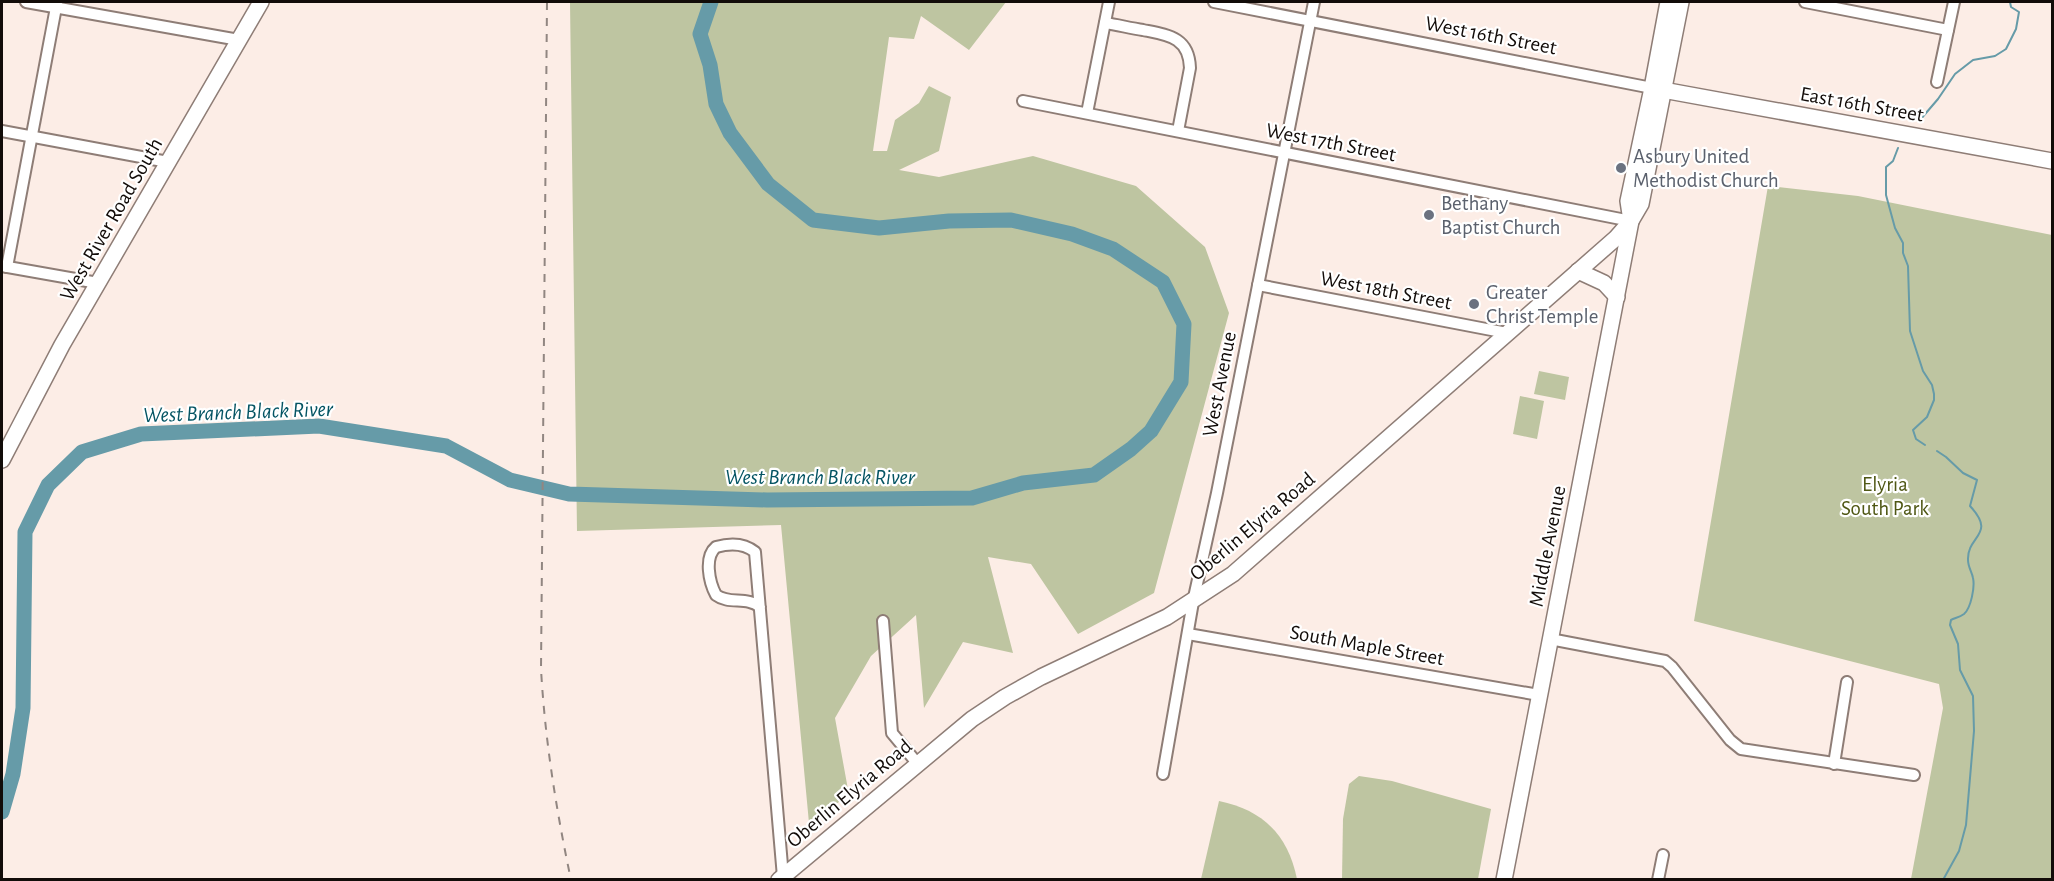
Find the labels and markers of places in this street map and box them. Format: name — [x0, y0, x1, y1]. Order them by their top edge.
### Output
place label: Asbury United Methodist Church — [1633, 146, 1779, 191]
marker: Asbury United Methodist Church — [1614, 161, 1628, 175]
place label: Bethany Baptist Church — [1441, 193, 1561, 238]
marker: Bethany Baptist Church — [1422, 208, 1436, 222]
place label: Greater Christ Temple — [1486, 282, 1598, 327]
marker: Greater Christ Temple — [1467, 297, 1481, 311]

